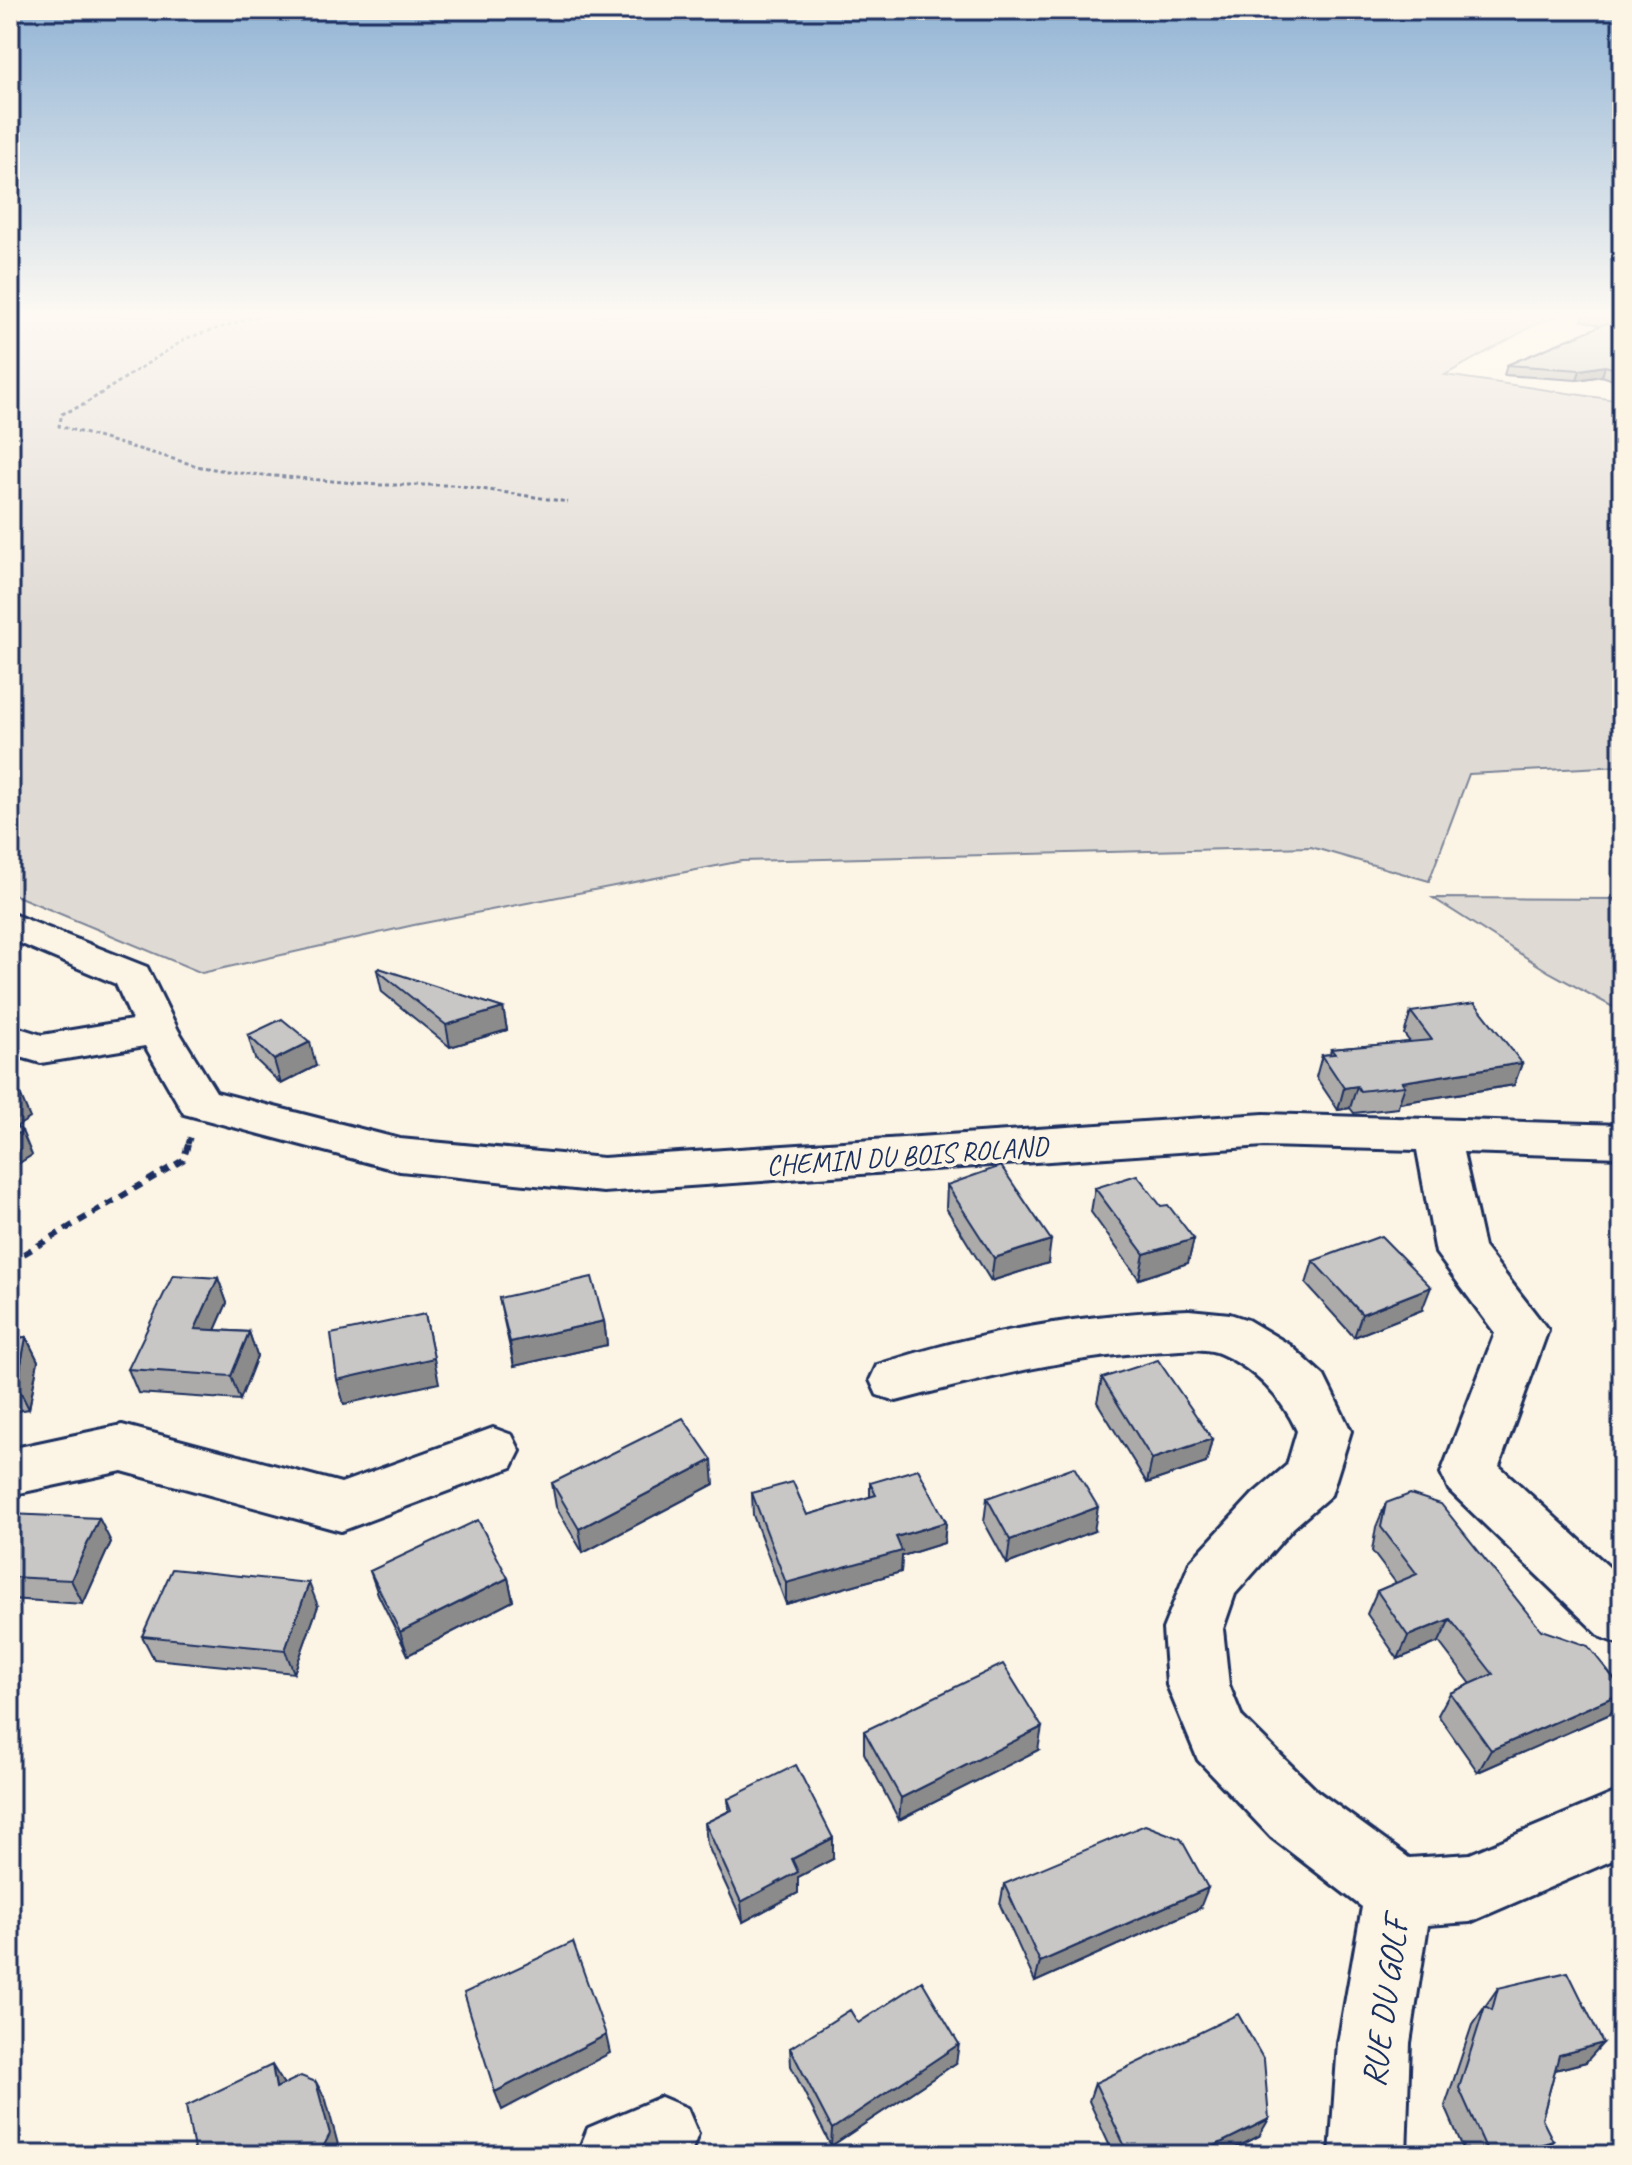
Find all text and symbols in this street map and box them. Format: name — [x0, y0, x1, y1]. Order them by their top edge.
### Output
street label: CHEMIN DU BOIS ROLAND — [765, 1128, 1051, 1183]
street label: RUE DU GOLF — [1351, 1908, 1419, 2089]

